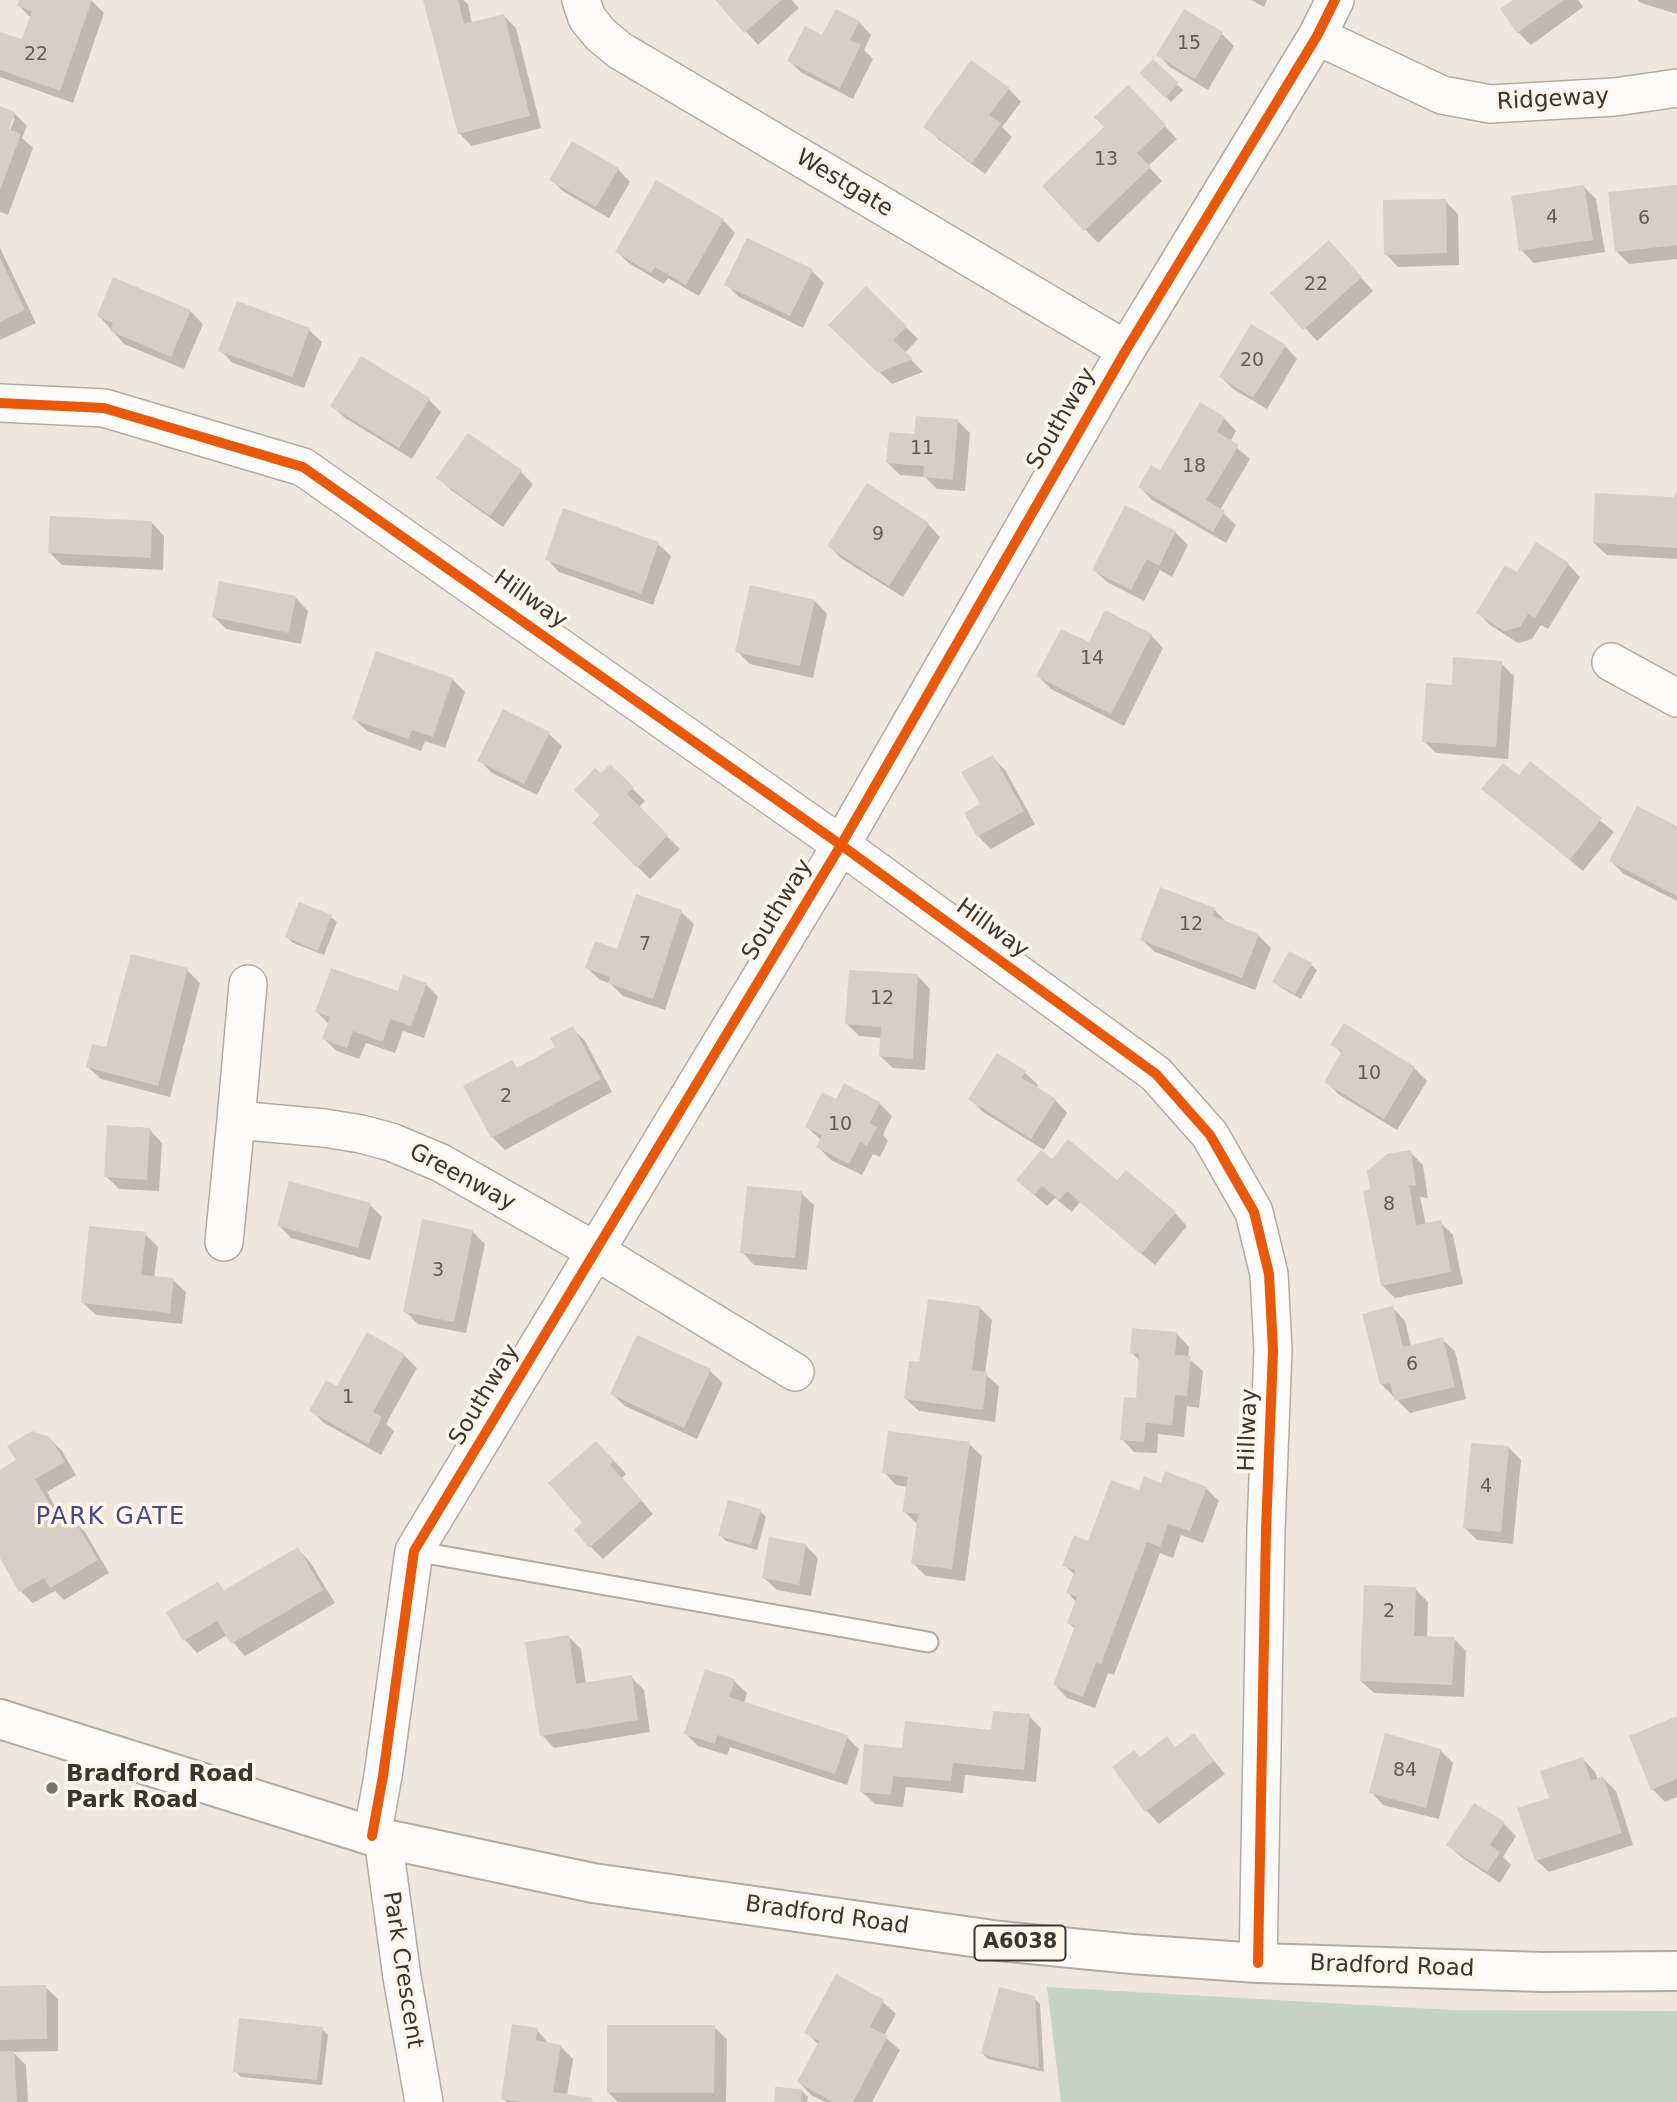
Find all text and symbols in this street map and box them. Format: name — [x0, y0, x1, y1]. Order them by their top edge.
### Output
house number: 15 — [1177, 33, 1201, 55]
house number: 22 — [24, 44, 48, 66]
street label: Ridgeway — [1496, 83, 1610, 117]
street label: Westgate — [790, 144, 898, 224]
house number: 13 — [1094, 149, 1118, 171]
house number: 4 — [1546, 207, 1558, 229]
house number: 6 — [1638, 208, 1650, 230]
house number: 22 — [1304, 274, 1328, 296]
house number: 20 — [1240, 350, 1264, 372]
street label: Southway — [1022, 363, 1102, 475]
house number: 11 — [910, 438, 934, 460]
house number: 18 — [1182, 456, 1206, 478]
house number: 9 — [872, 524, 884, 546]
street label: Hillway — [488, 565, 572, 635]
house number: 14 — [1080, 648, 1104, 670]
street label: Southway — [737, 854, 819, 966]
street label: Hillway — [950, 893, 1034, 965]
house number: 12 — [1179, 914, 1203, 936]
house number: 7 — [639, 934, 651, 956]
house number: 12 — [870, 988, 894, 1010]
house number: 10 — [1357, 1063, 1381, 1085]
house number: 2 — [500, 1086, 512, 1108]
house number: 10 — [828, 1114, 852, 1136]
street label: Greenway — [404, 1139, 520, 1217]
house number: 8 — [1383, 1194, 1395, 1216]
house number: 3 — [432, 1260, 444, 1282]
street label: Southway — [444, 1339, 526, 1451]
house number: 6 — [1406, 1354, 1418, 1376]
house number: 1 — [342, 1387, 354, 1409]
street label: Hillway — [1234, 1388, 1264, 1472]
house number: 4 — [1480, 1476, 1492, 1498]
district label: PARK GATE — [37, 1504, 185, 1532]
house number: 2 — [1383, 1601, 1395, 1623]
house number: 84 — [1393, 1760, 1417, 1782]
place label: Bradford Road Park Road — [66, 1761, 254, 1815]
marker: Bradford Road Park Road — [44, 1780, 60, 1796]
street label: Park Crescent — [376, 1890, 428, 2050]
street label: Bradford Road — [743, 1891, 911, 1941]
road number: A6038 — [974, 1926, 1066, 1960]
street label: Bradford Road — [1309, 1950, 1475, 1984]

